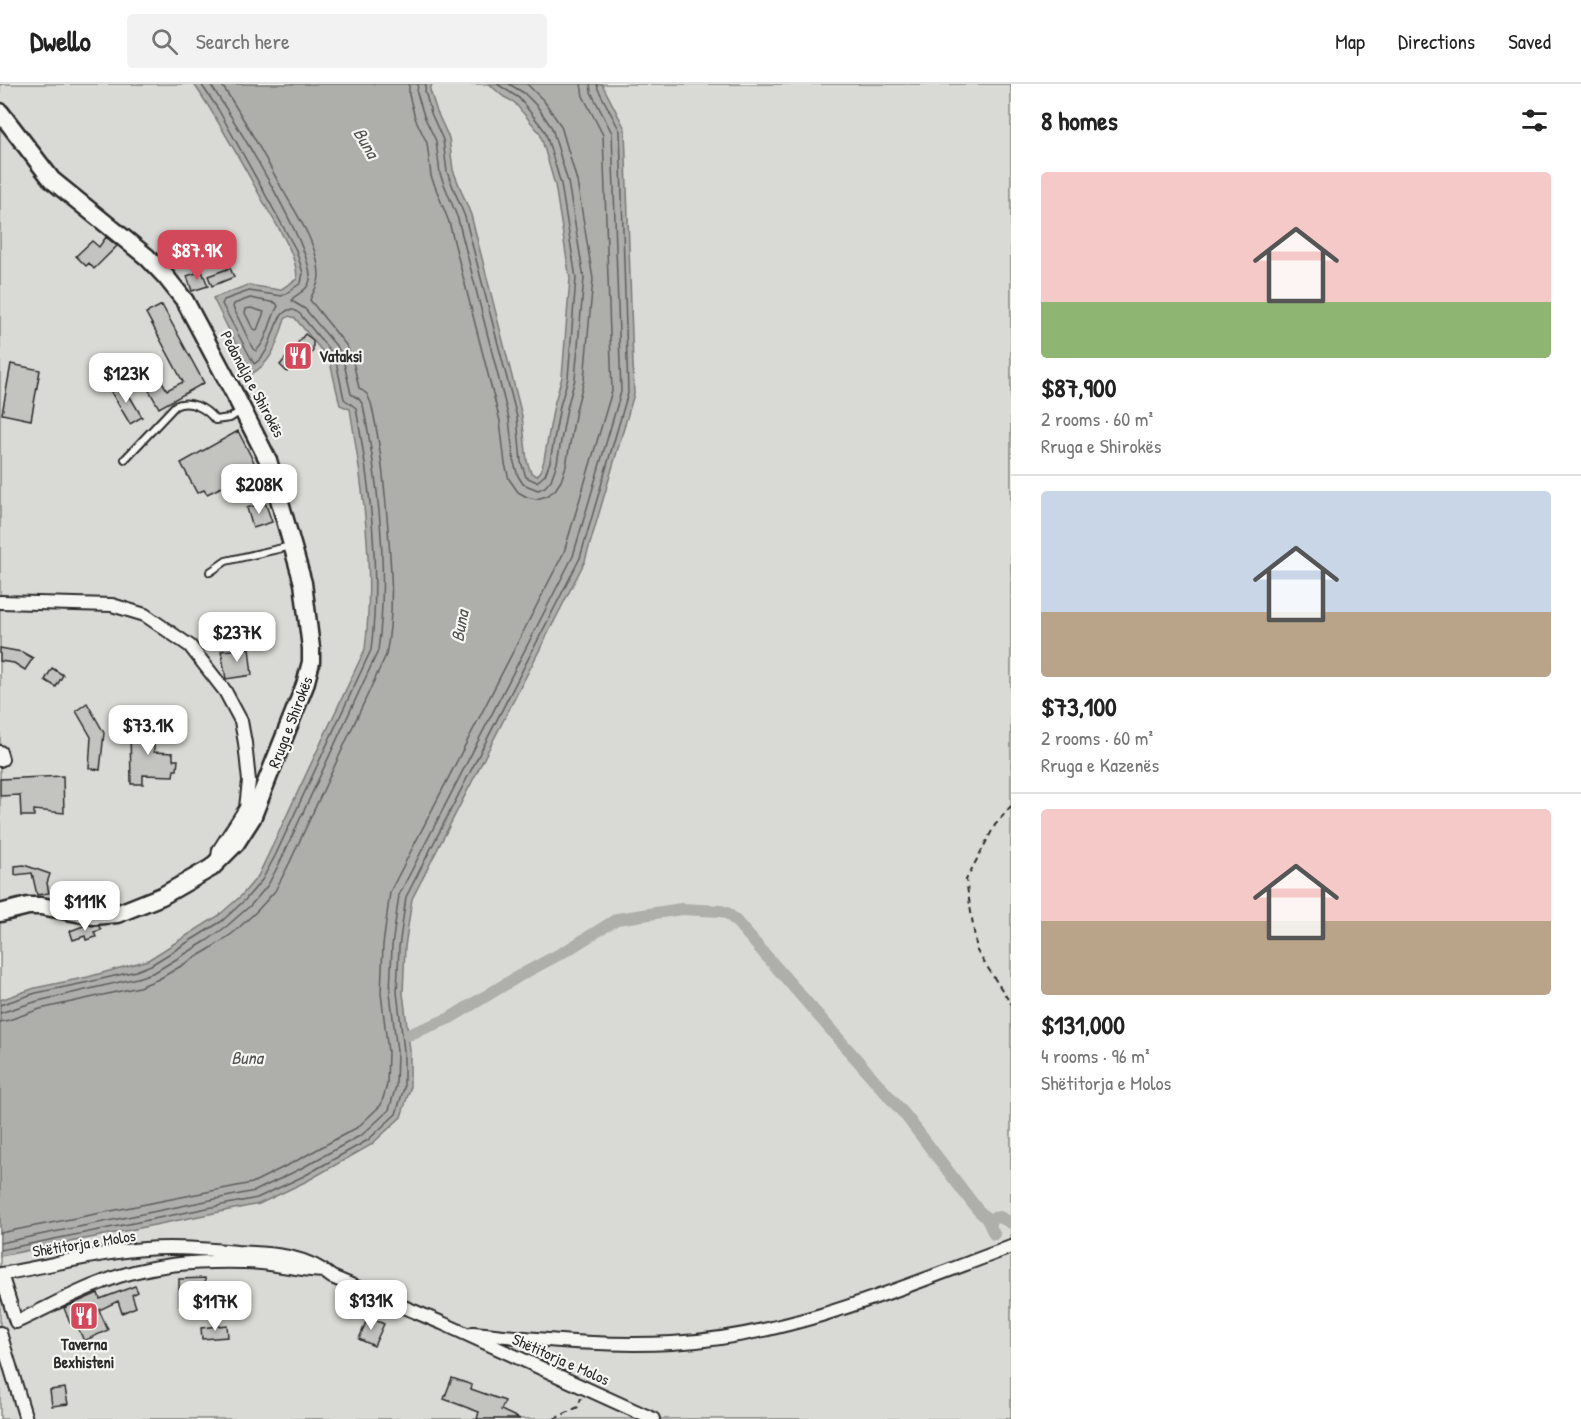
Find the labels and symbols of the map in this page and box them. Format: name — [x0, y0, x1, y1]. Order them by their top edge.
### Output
water label: Buna — [348, 123, 386, 164]
pin: $87.9K — [148, 230, 246, 281]
street label: Pedonalja e Shirokës — [216, 327, 290, 441]
restaurant icon: Vataksi — [282, 340, 314, 372]
place label: Vataksi — [319, 345, 362, 367]
pin: $123K — [84, 353, 168, 404]
pin: $208K — [217, 464, 301, 515]
water label: Buna — [444, 606, 475, 644]
pin: $237K — [195, 612, 279, 663]
street label: Rruga e Shirokës — [262, 673, 318, 771]
pin: $73.1K — [99, 705, 197, 756]
pin: $111K — [43, 881, 127, 932]
water label: Buna — [231, 1045, 265, 1070]
street label: Shëtitorja e Molos — [31, 1224, 137, 1262]
pin: $131K — [329, 1280, 413, 1331]
pin: $117K — [173, 1281, 257, 1332]
restaurant icon: Taverna Bexhisteni — [68, 1300, 100, 1332]
street label: Shëtitorja e Molos — [509, 1328, 613, 1390]
place label: Taverna Bexhisteni — [54, 1333, 114, 1373]

